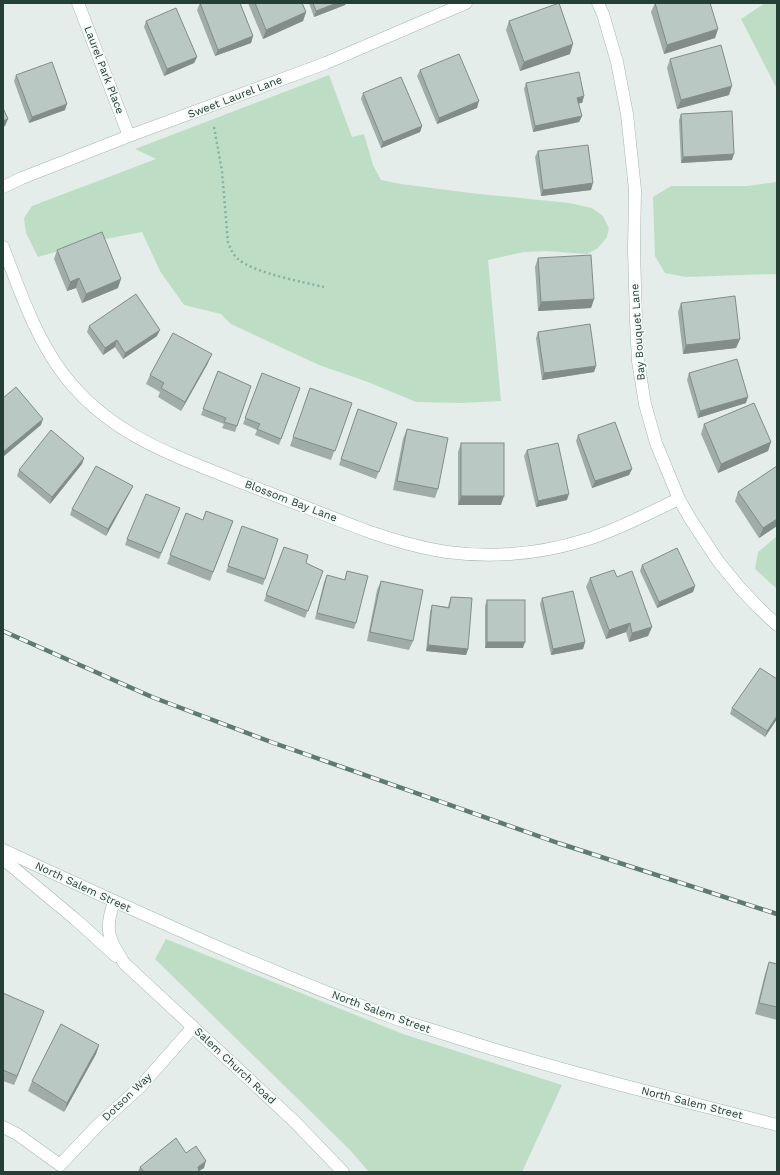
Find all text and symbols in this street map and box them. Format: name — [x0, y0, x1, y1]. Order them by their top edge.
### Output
street label: Laurel Park Place — [81, 24, 127, 116]
street label: Sweet Laurel Lane — [186, 73, 284, 121]
street label: Bay Bouquet Lane — [628, 283, 648, 381]
street label: Blossom Bay Lane — [243, 477, 339, 525]
street label: North Salem Street — [33, 859, 133, 915]
street label: North Salem Street — [330, 988, 433, 1036]
street label: Salem Church Road — [192, 1025, 278, 1107]
street label: Dotson Way — [100, 1070, 155, 1124]
street label: North Salem Street — [640, 1084, 744, 1122]

